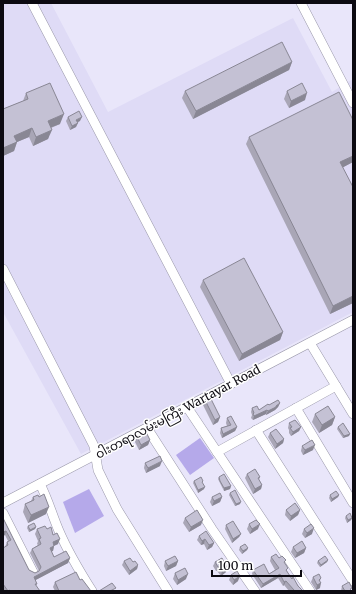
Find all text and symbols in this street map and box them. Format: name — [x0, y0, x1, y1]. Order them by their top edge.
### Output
street label: ဝါးတရာလမ်းမကြီး Wartayar Road — [92, 361, 264, 464]
scale bar — [212, 552, 301, 578]
text: 100 m — [218, 558, 253, 573]

